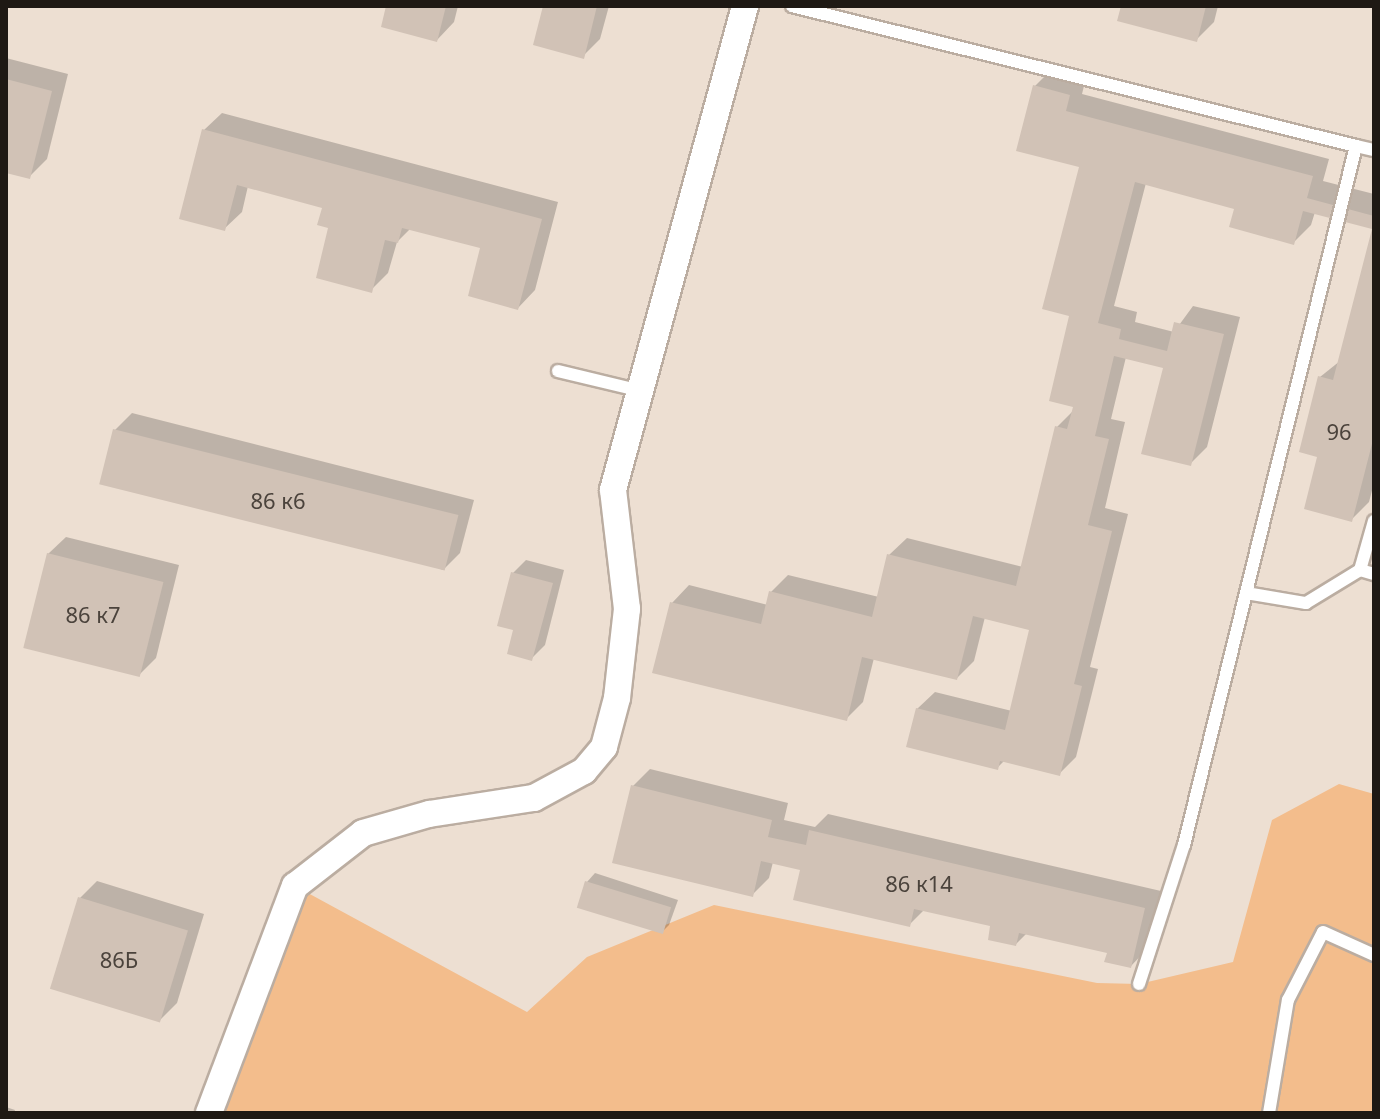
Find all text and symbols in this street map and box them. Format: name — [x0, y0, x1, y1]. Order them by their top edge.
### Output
house number: 96 — [1326, 419, 1352, 445]
house number: 86 к6 — [250, 488, 306, 514]
house number: 86 к7 — [65, 602, 121, 628]
house number: 86 к14 — [885, 871, 953, 897]
house number: 86Б — [100, 947, 138, 973]

